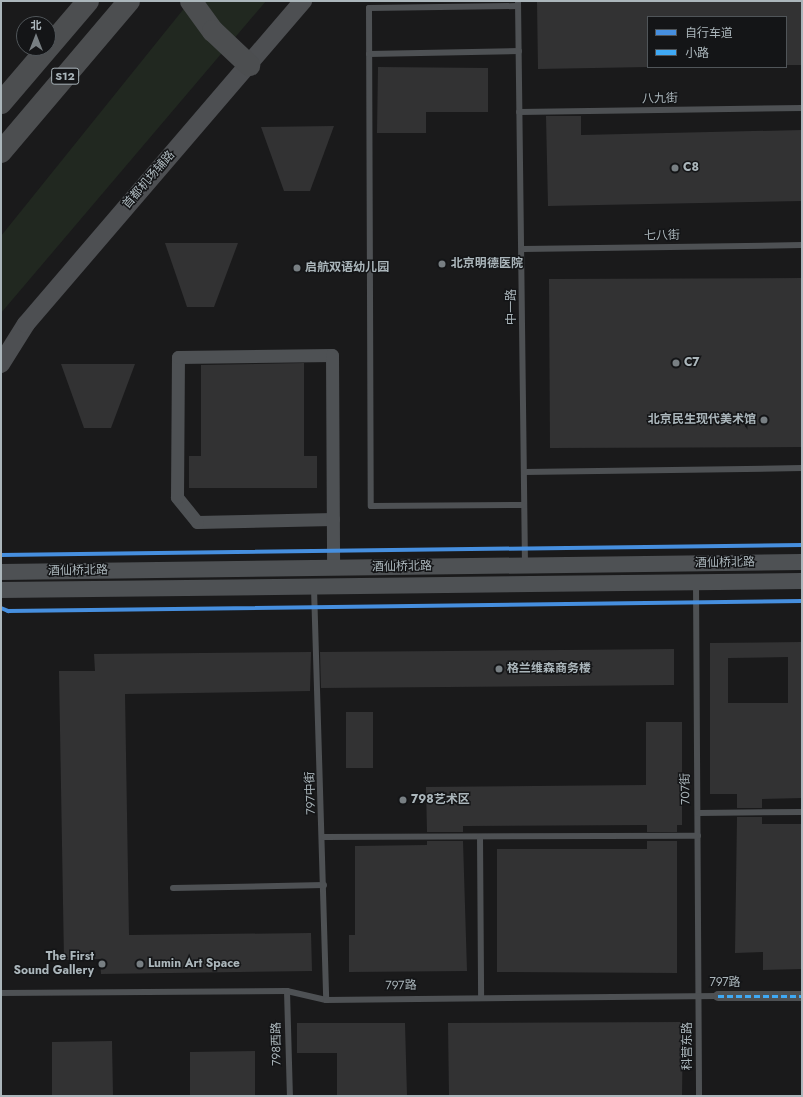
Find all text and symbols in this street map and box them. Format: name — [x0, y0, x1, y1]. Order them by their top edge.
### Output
north arrow — [16, 16, 56, 56]
legend — [647, 16, 787, 68]
text: 北 — [31, 17, 42, 33]
text: 自行车道 — [685, 24, 733, 42]
text: 小路 — [685, 44, 709, 62]
road number: S12 — [51, 67, 79, 85]
street label: 八九街 — [642, 91, 678, 107]
street label: 首都机场辅路 — [120, 148, 178, 212]
place label: C8 — [683, 161, 699, 175]
marker: C8 — [670, 163, 680, 173]
street label: 七八街 — [644, 228, 680, 244]
place label: 北京明德医院 — [451, 257, 523, 271]
marker: 北京明德医院 — [436, 258, 448, 270]
place label: 启航双语幼儿园 — [305, 261, 389, 275]
marker: 启航双语幼儿园 — [292, 263, 302, 273]
street label: 中一路 — [505, 289, 519, 325]
place label: C7 — [684, 356, 699, 370]
marker: C7 — [671, 358, 681, 368]
place label: 北京民生现代美术馆 — [648, 413, 756, 427]
marker: 北京民生现代美术馆 — [759, 415, 769, 425]
street label: 酒仙桥北路 — [695, 555, 755, 571]
street label: 酒仙桥北路 — [372, 559, 432, 575]
street label: 酒仙桥北路 — [48, 563, 108, 579]
place label: 格兰维森商务楼 — [507, 662, 591, 676]
marker: 格兰维森商务楼 — [494, 664, 504, 674]
street label: 797中街 — [303, 771, 319, 815]
street label: 707街 — [679, 773, 693, 805]
place label: 798艺术区 — [411, 793, 470, 807]
marker: 798艺术区 — [398, 795, 408, 805]
place label: The First Sound Gallery — [13, 950, 94, 978]
place label: Lumin Art Space — [148, 957, 240, 971]
marker: The First Sound Gallery — [97, 959, 107, 969]
marker: Lumin Art Space — [135, 959, 145, 969]
street label: 797路 — [709, 976, 741, 990]
street label: 797路 — [385, 979, 417, 993]
street label: 798西路 — [269, 1022, 285, 1066]
street label: 科营东路 — [681, 1022, 695, 1070]

